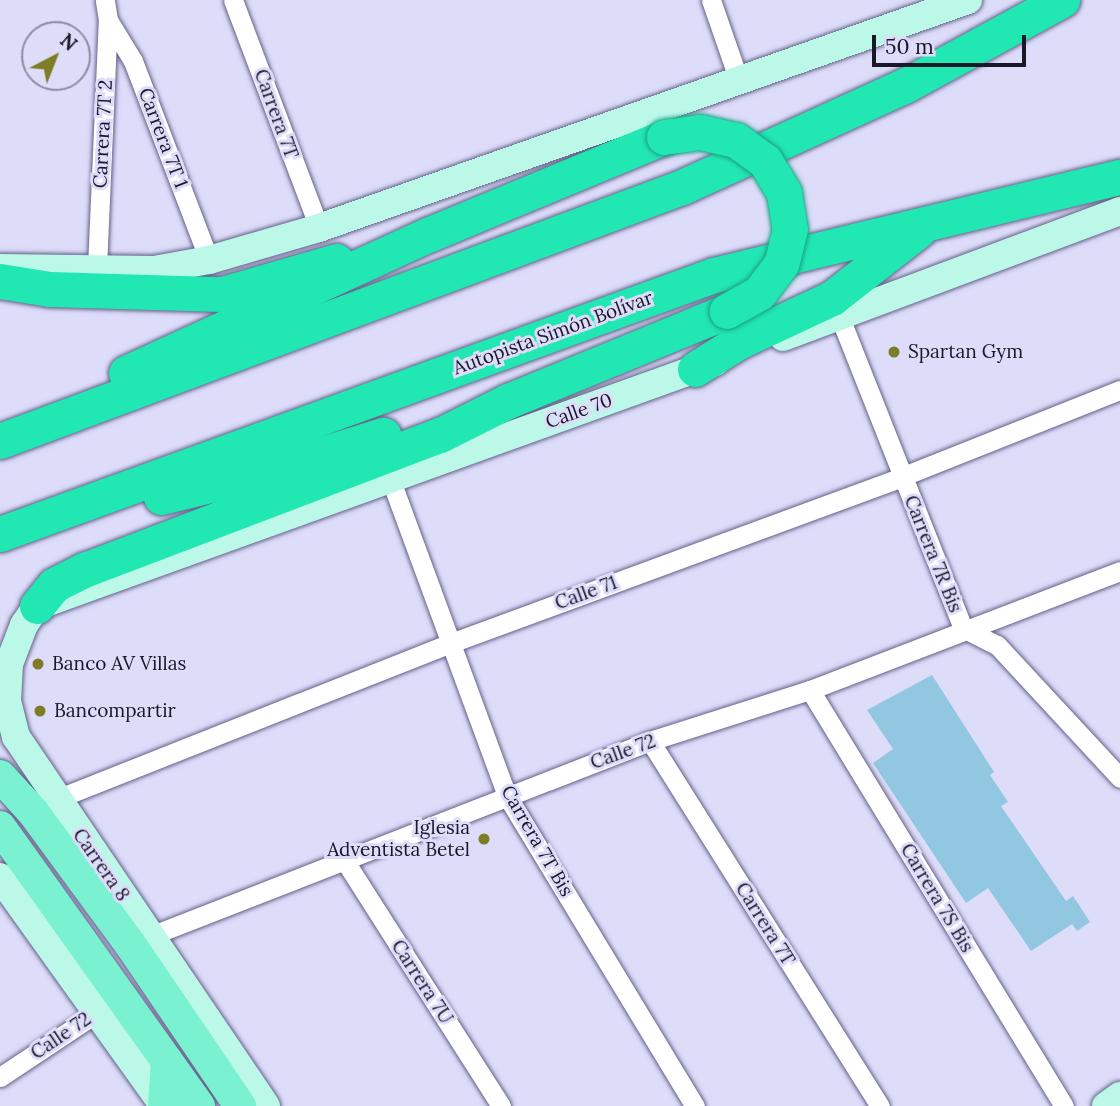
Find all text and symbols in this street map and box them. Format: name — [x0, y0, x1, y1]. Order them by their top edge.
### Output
north arrow — [21, 21, 91, 91]
scale bar — [875, 21, 1029, 65]
text: N — [55, 28, 82, 56]
text: 50 m — [885, 33, 934, 60]
street label: Carrera 7T — [249, 66, 303, 162]
street label: Carrera 7T 2 — [89, 79, 117, 189]
street label: Carrera 7T 1 — [133, 85, 193, 191]
street label: Autopista Simón Bolívar — [450, 286, 656, 380]
place label: Spartan Gym — [908, 341, 1023, 363]
marker: Spartan Gym — [886, 344, 902, 360]
street label: Calle 70 — [543, 388, 615, 434]
street label: Carrera 7R Bis — [899, 492, 967, 616]
street label: Calle 71 — [552, 571, 620, 615]
place label: Banco AV Villas — [52, 653, 186, 675]
marker: Banco AV Villas — [30, 656, 46, 672]
place label: Bancompartir — [54, 700, 176, 722]
marker: Bancompartir — [32, 703, 48, 719]
street label: Calle 72 — [587, 730, 659, 774]
street label: Carrera 7T Bis — [496, 781, 578, 901]
place label: Iglesia Adventista Betel — [327, 817, 470, 861]
street label: Carrera 8 — [68, 824, 134, 906]
marker: Iglesia Adventista Betel — [476, 831, 492, 847]
street label: Carrera 7S Bis — [896, 839, 978, 957]
street label: Carrera 7T — [731, 878, 799, 970]
street label: Carrera 7U — [386, 936, 458, 1028]
street label: Calle 72 — [27, 1008, 95, 1064]

